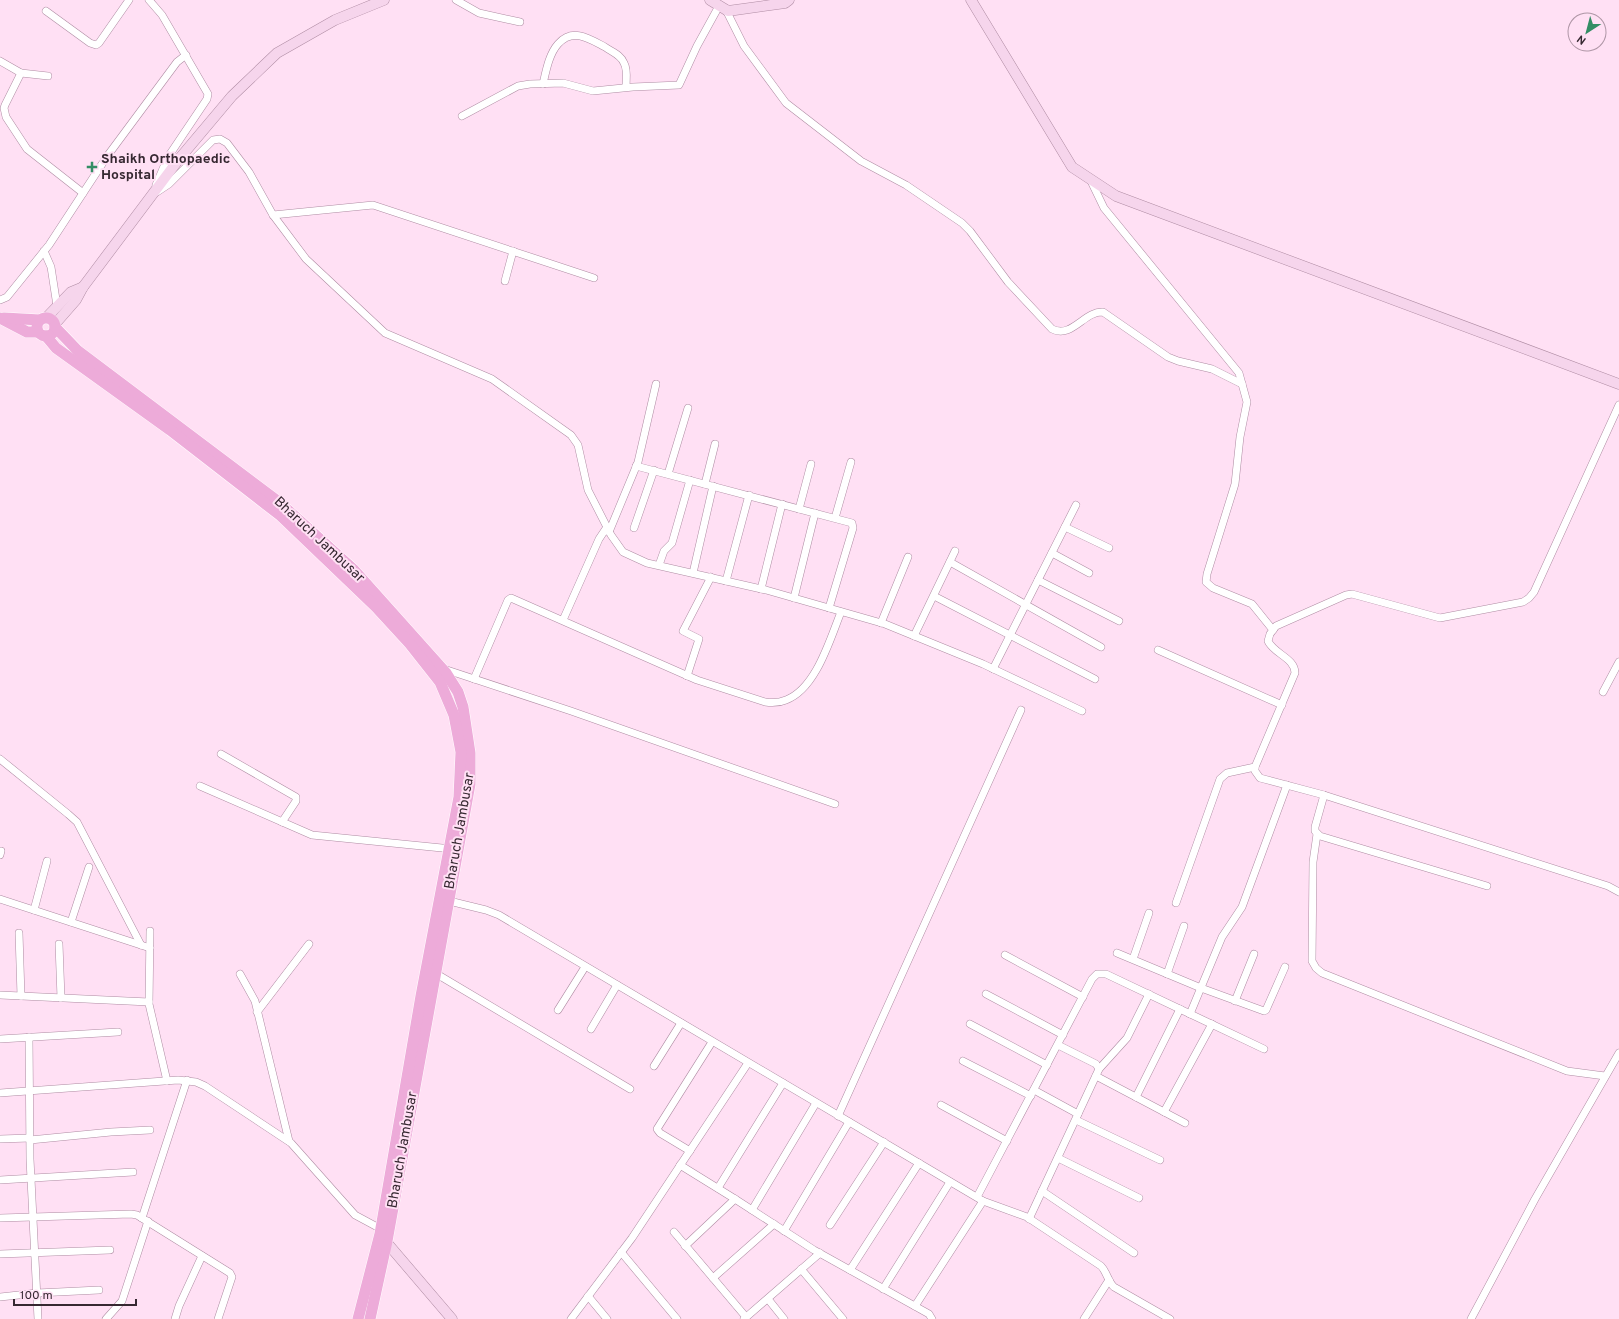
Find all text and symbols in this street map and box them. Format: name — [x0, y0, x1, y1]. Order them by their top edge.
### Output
north arrow — [1567, 12, 1607, 52]
text: N — [1574, 31, 1589, 47]
place label: Shaikh Orthopaedic Hospital — [101, 151, 230, 184]
marker: Shaikh Orthopaedic Hospital — [86, 161, 98, 173]
street label: Bharuch Jambusar — [270, 493, 368, 587]
street label: Bharuch Jambusar — [441, 771, 479, 891]
street label: Bharuch Jambusar — [384, 1090, 422, 1210]
scale bar — [14, 1281, 136, 1307]
text: 100 m — [20, 1288, 53, 1304]

